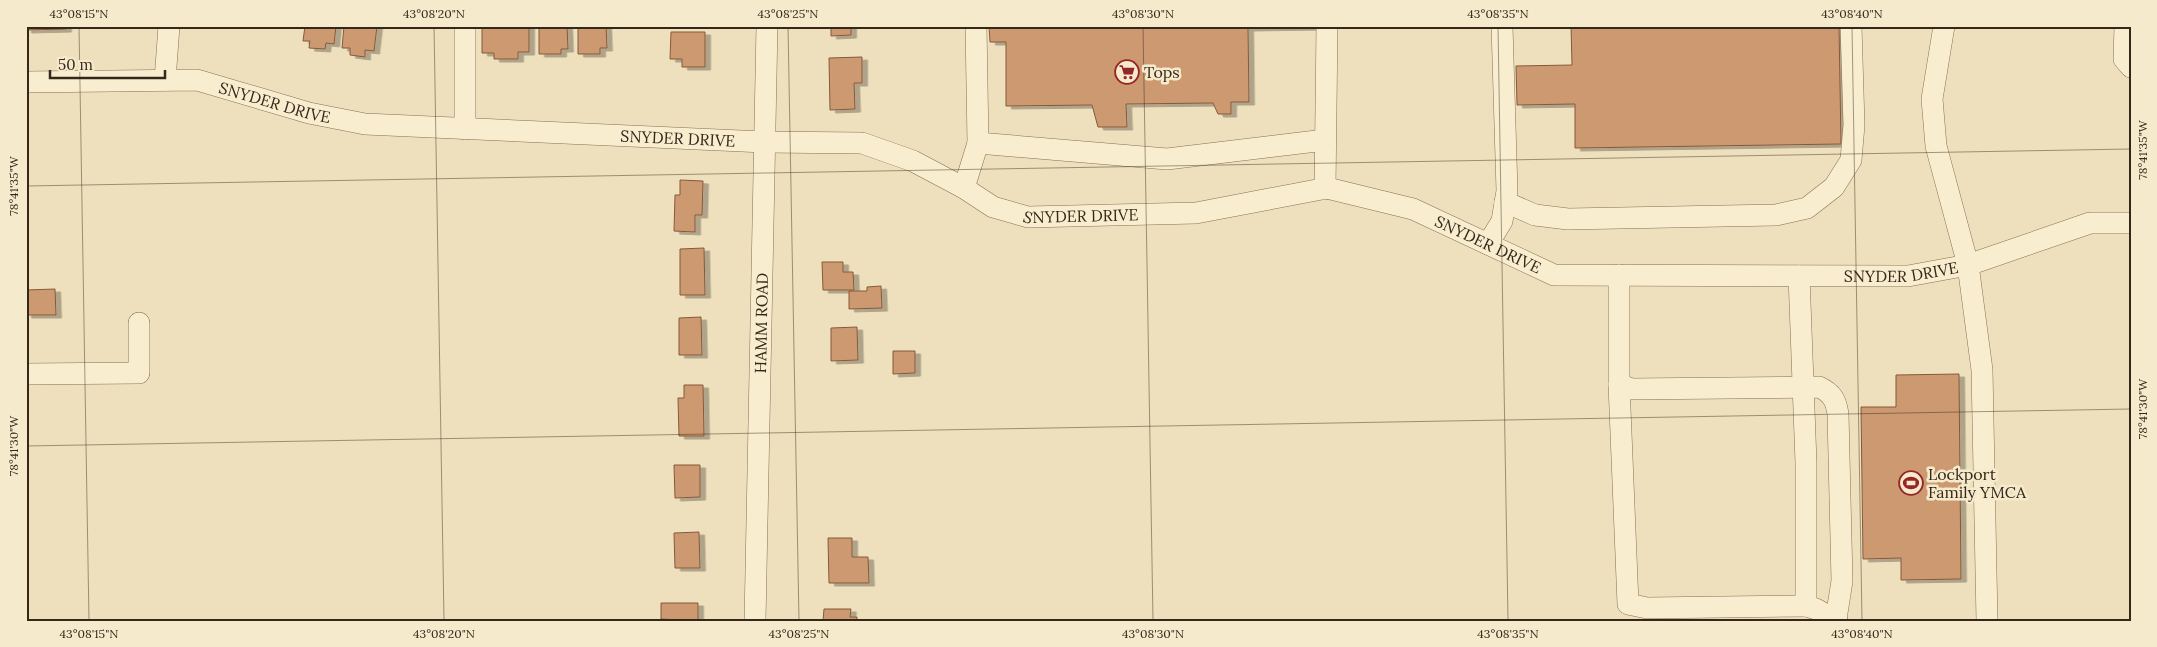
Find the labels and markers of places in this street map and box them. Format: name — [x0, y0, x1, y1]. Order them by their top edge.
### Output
supermarket icon: Tops — [1114, 59, 1140, 85]
place label: Tops — [1144, 62, 1180, 82]
place label: Lockport Family YMCA — [1928, 464, 2027, 502]
sports icon: Lockport Family YMCA — [1898, 470, 1924, 496]

